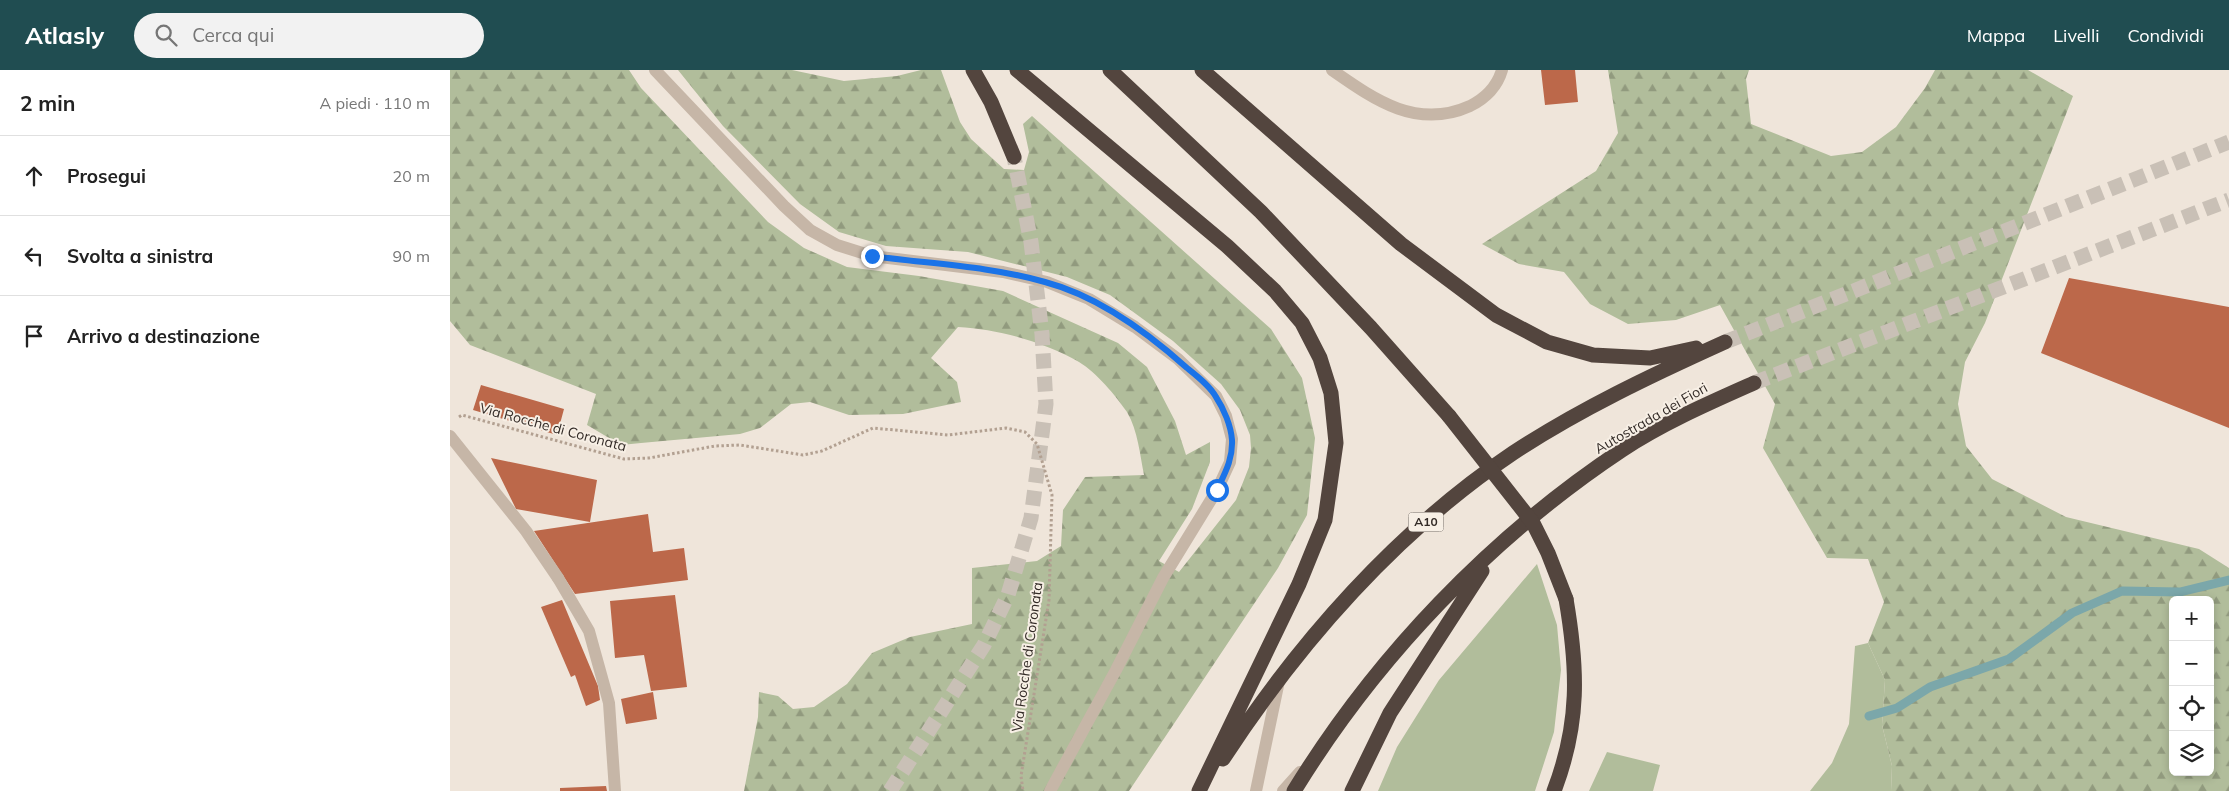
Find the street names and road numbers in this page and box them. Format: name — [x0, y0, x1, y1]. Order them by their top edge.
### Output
street label: Autostrada dei Fiori — [1591, 378, 1711, 458]
street label: Via Rocche di Coronata — [478, 399, 628, 455]
road number: A10 — [1408, 512, 1444, 532]
street label: Via Rocche di Coronata — [1008, 581, 1046, 733]

